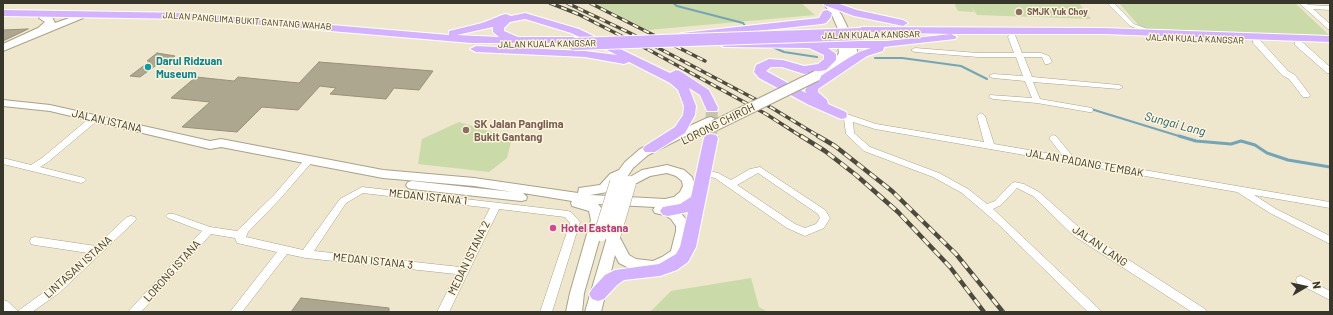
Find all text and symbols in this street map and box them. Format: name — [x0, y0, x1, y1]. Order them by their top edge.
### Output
marker: SMJK Yuk Choy — [1014, 7, 1024, 17]
place label: SMJK Yuk Choy — [1027, 7, 1088, 17]
street label: JALAN PANGLIMA BUKIT GANTANG WAHAB — [162, 10, 332, 32]
street label: JALAN KUALA KANGSAR — [822, 29, 920, 41]
street label: JALAN KUALA KANGSAR — [1146, 32, 1244, 46]
street label: JALAN KUALA KANGSAR — [498, 38, 596, 50]
place label: Darul Ridzuan Museum — [156, 54, 222, 80]
marker: Darul Ridzuan Museum — [143, 62, 153, 72]
street label: LORONG CHIROH — [679, 100, 757, 148]
street label: JALAN ISTANA — [71, 107, 143, 135]
water label: Sungai Lang — [1143, 109, 1207, 139]
place label: SK Jalan Panglima Bukit Gantang — [474, 117, 563, 143]
marker: SK Jalan Panglima Bukit Gantang — [461, 125, 471, 135]
street label: JALAN PADANG TEMBAK — [1025, 146, 1145, 180]
street label: MEDAN ISTANA 1 — [388, 186, 468, 208]
street label: MEDAN ISTANA 2 — [445, 219, 493, 297]
place label: Hotel Eastana — [561, 221, 628, 235]
marker: Hotel Eastana — [548, 223, 558, 233]
street label: JALAN LANG — [1070, 223, 1130, 269]
street label: LINTASAN ISTANA — [41, 233, 115, 301]
street label: LORONG ISTANA — [141, 237, 203, 305]
street label: MEDAN ISTANA 3 — [332, 250, 414, 272]
north arrow — [1285, 267, 1325, 307]
text: N — [1310, 280, 1324, 290]

